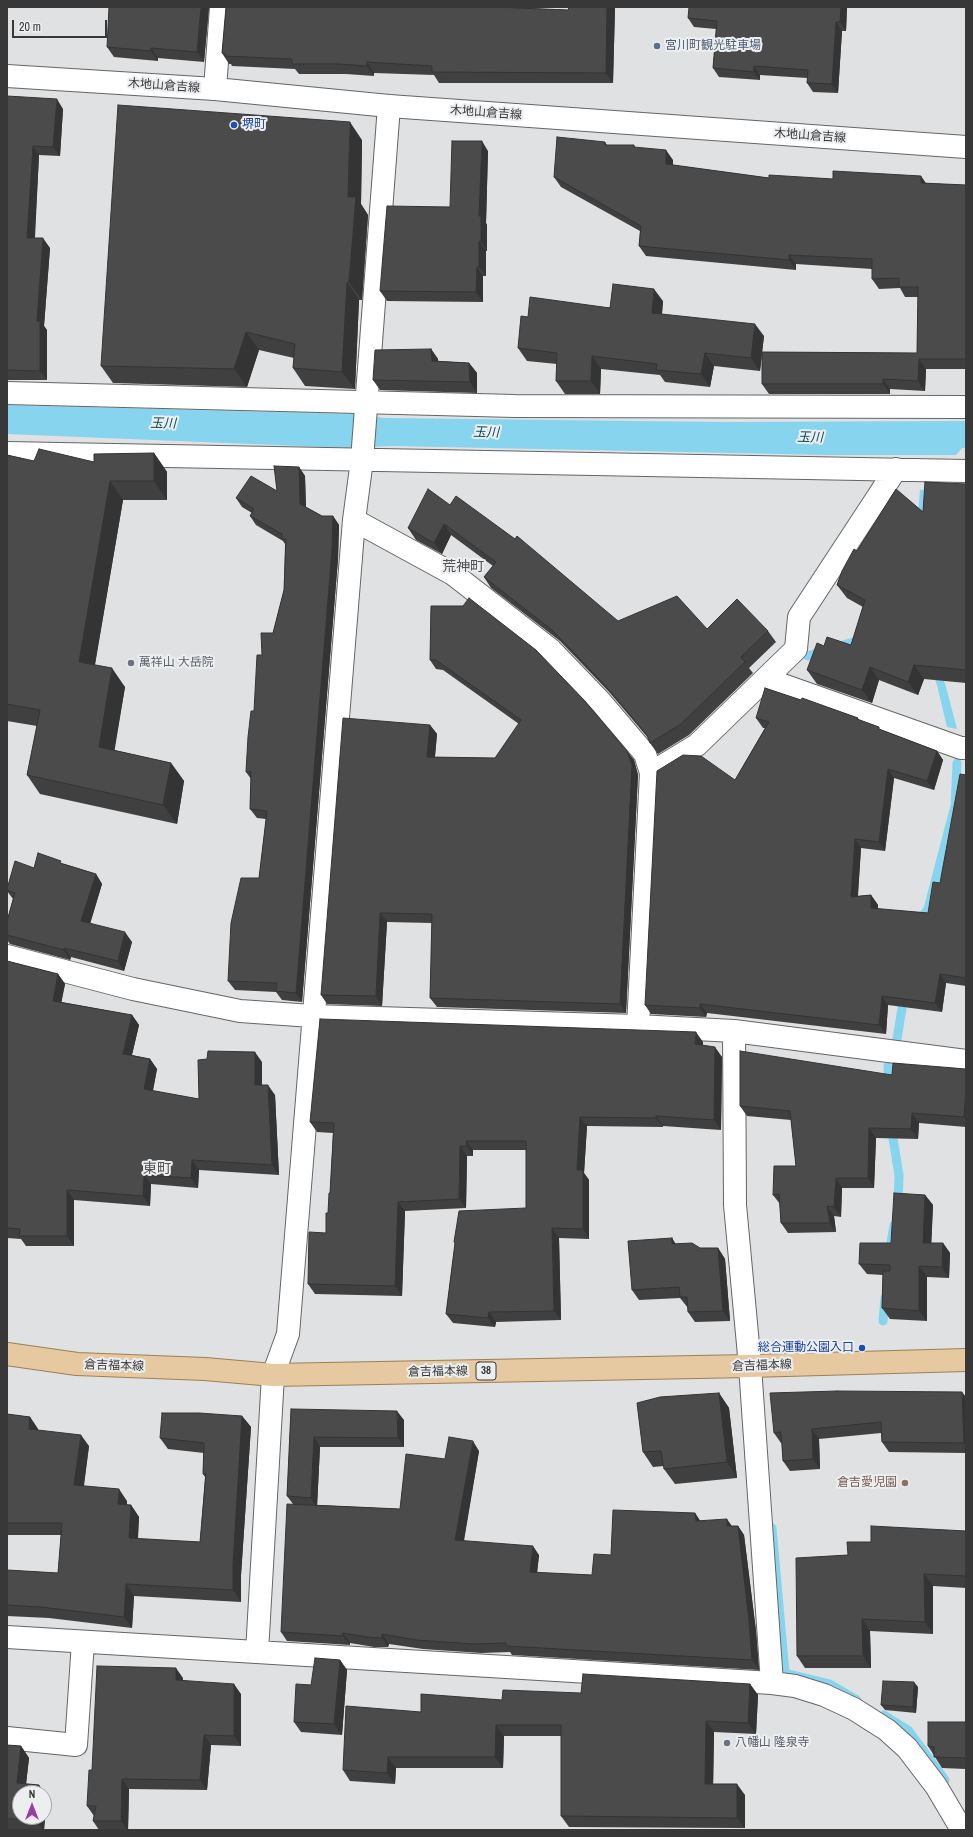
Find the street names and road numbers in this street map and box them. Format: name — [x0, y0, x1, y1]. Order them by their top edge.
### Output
street label: 木地山倉吉線 — [128, 76, 200, 96]
street label: 木地山倉吉線 — [450, 103, 522, 123]
street label: 木地山倉吉線 — [774, 126, 846, 146]
street label: 倉吉福本線 — [84, 1358, 144, 1374]
street label: 倉吉福本線 — [732, 1358, 792, 1374]
road number: 38 — [476, 1362, 496, 1380]
street label: 倉吉福本線 — [408, 1364, 468, 1380]

